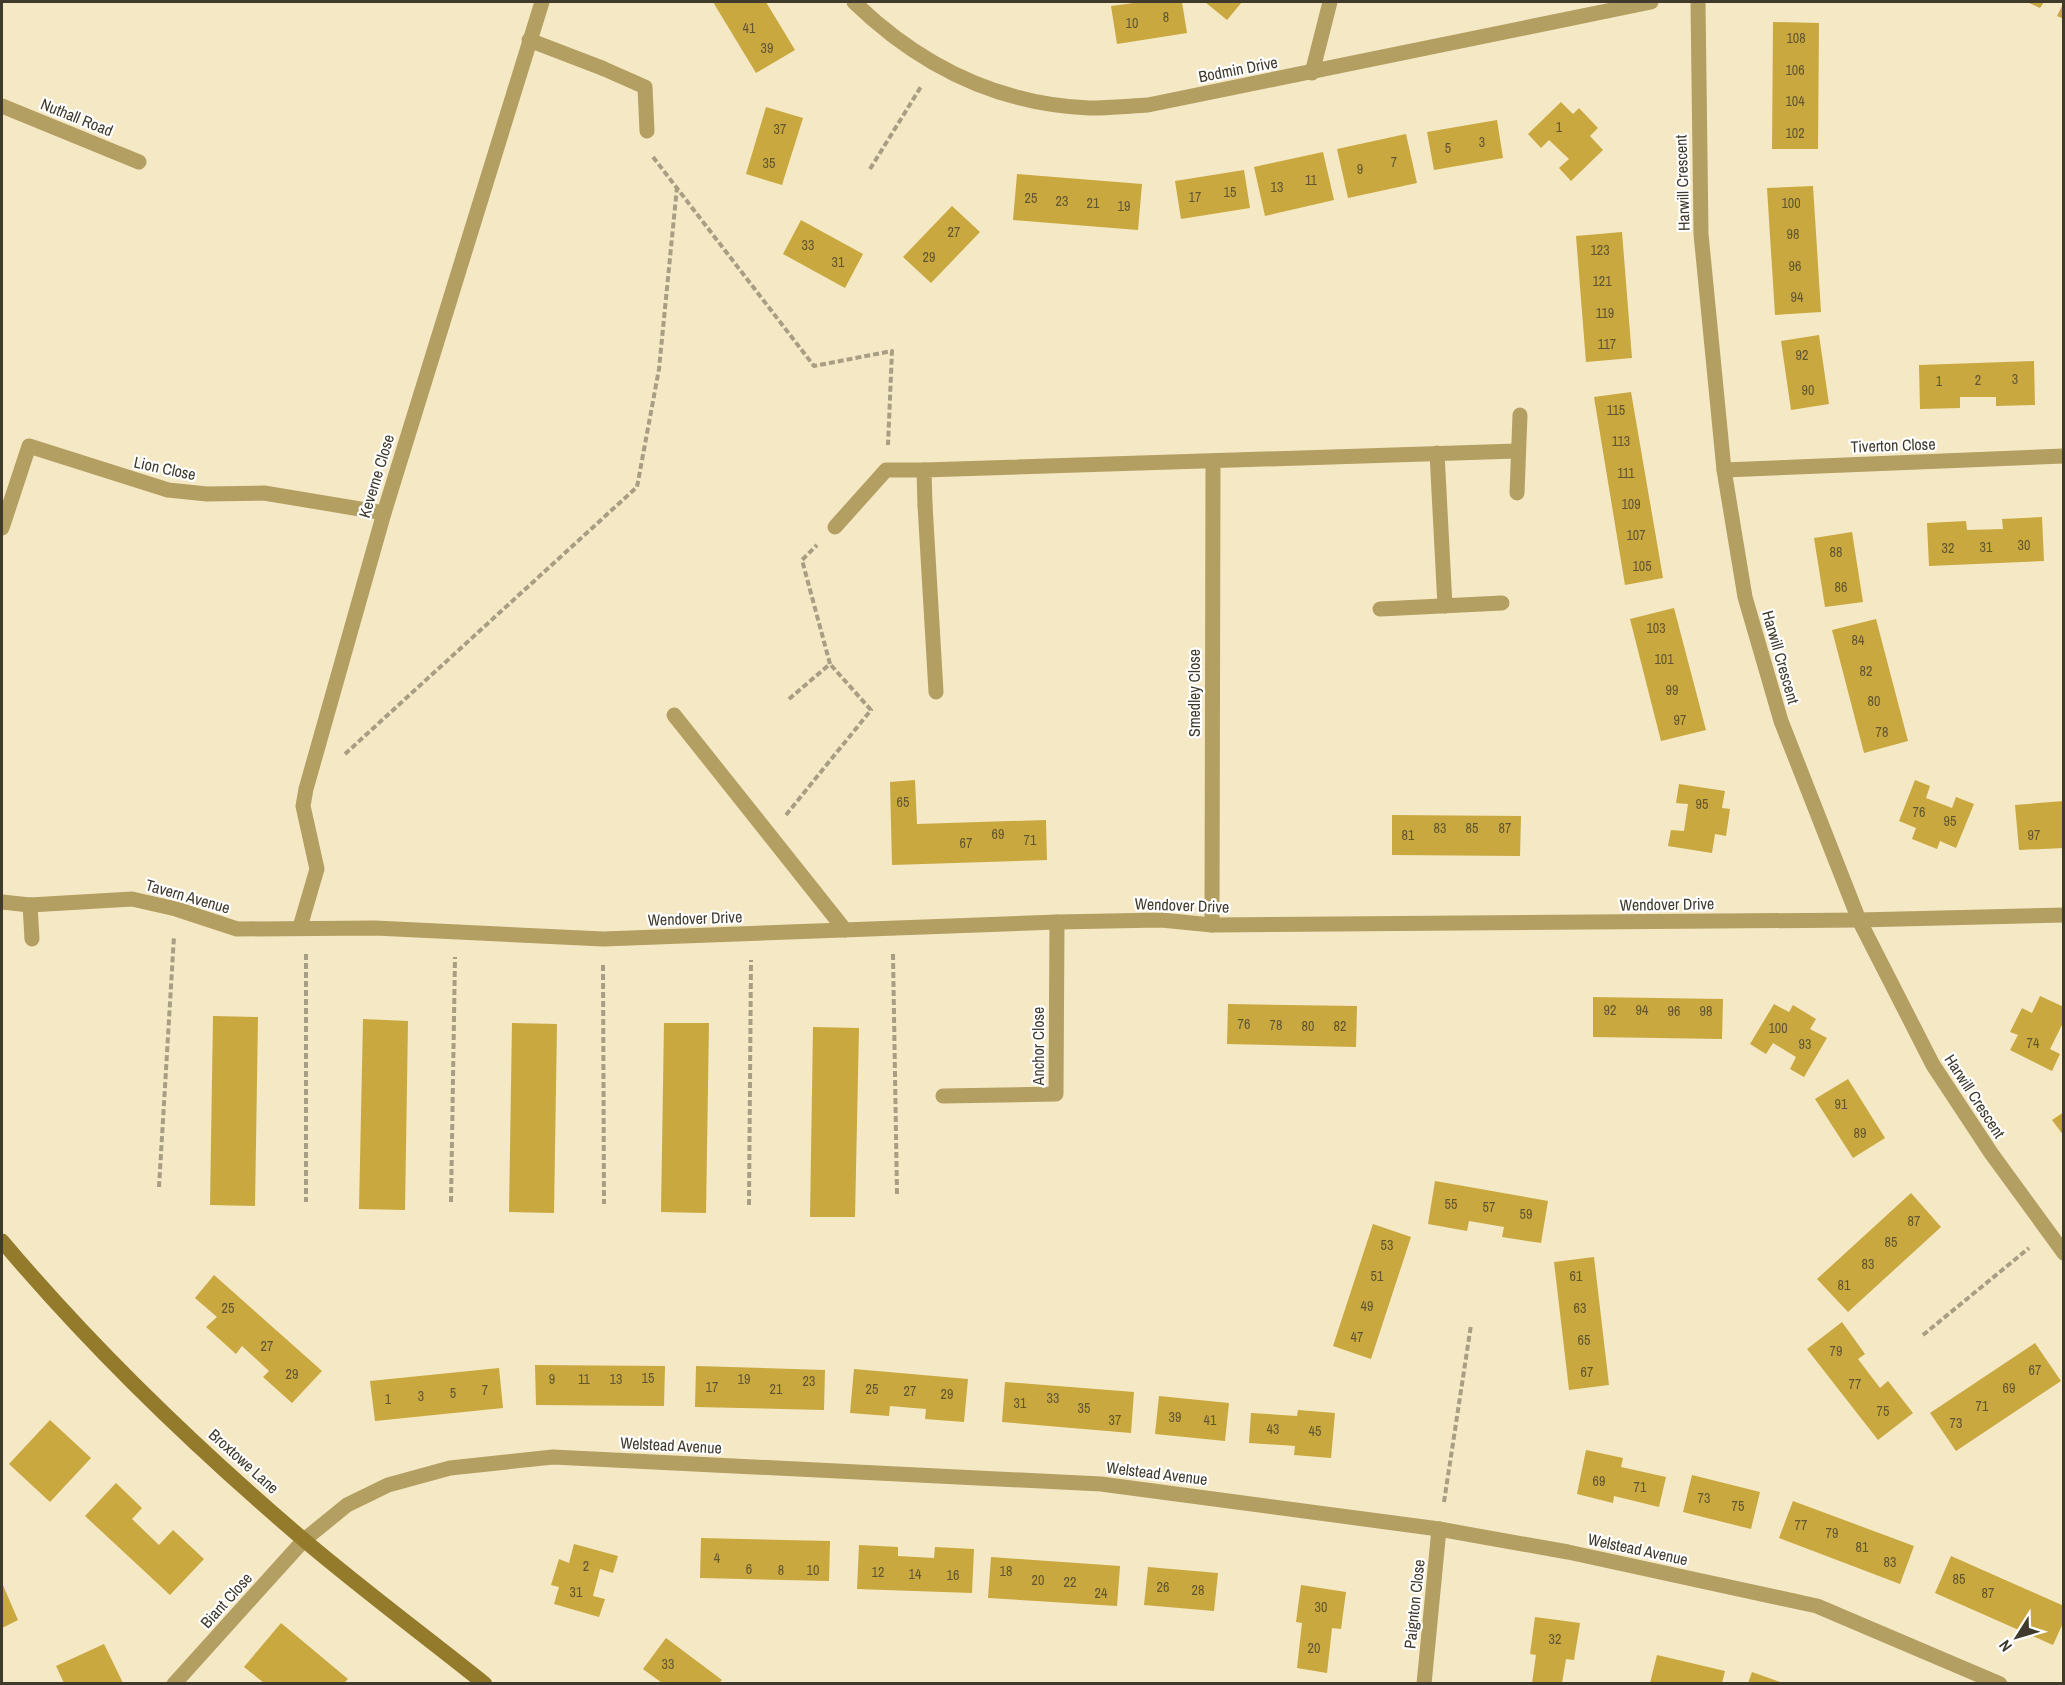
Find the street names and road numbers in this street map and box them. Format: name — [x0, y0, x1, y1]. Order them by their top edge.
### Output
street label: Bodmin Drive — [1197, 51, 1279, 87]
street label: Nuthall Road — [38, 93, 116, 141]
street label: Harwill Crescent — [1669, 134, 1695, 231]
street label: Keverne Close — [353, 432, 399, 520]
street label: Tiverton Close — [1850, 433, 1936, 457]
street label: Lion Close — [132, 451, 198, 485]
street label: Harwill Crescent — [1757, 608, 1805, 707]
street label: Smedley Close — [1183, 649, 1205, 737]
street label: Tavern Avenue — [143, 873, 233, 919]
street label: Wendover Drive — [1134, 892, 1230, 918]
street label: Wendover Drive — [1620, 892, 1714, 916]
street label: Wendover Drive — [647, 905, 743, 931]
street label: Anchor Close — [1027, 1007, 1049, 1086]
street label: Harwill Crescent — [1940, 1050, 2011, 1143]
street label: Broxtowe Lane — [204, 1424, 284, 1498]
street label: Welstead Avenue — [620, 1431, 722, 1459]
street label: Welstead Avenue — [1105, 1456, 1209, 1490]
street label: Welstead Avenue — [1586, 1528, 1690, 1570]
street label: Paignton Close — [1398, 1558, 1430, 1650]
street label: Biant Close — [195, 1567, 257, 1633]

